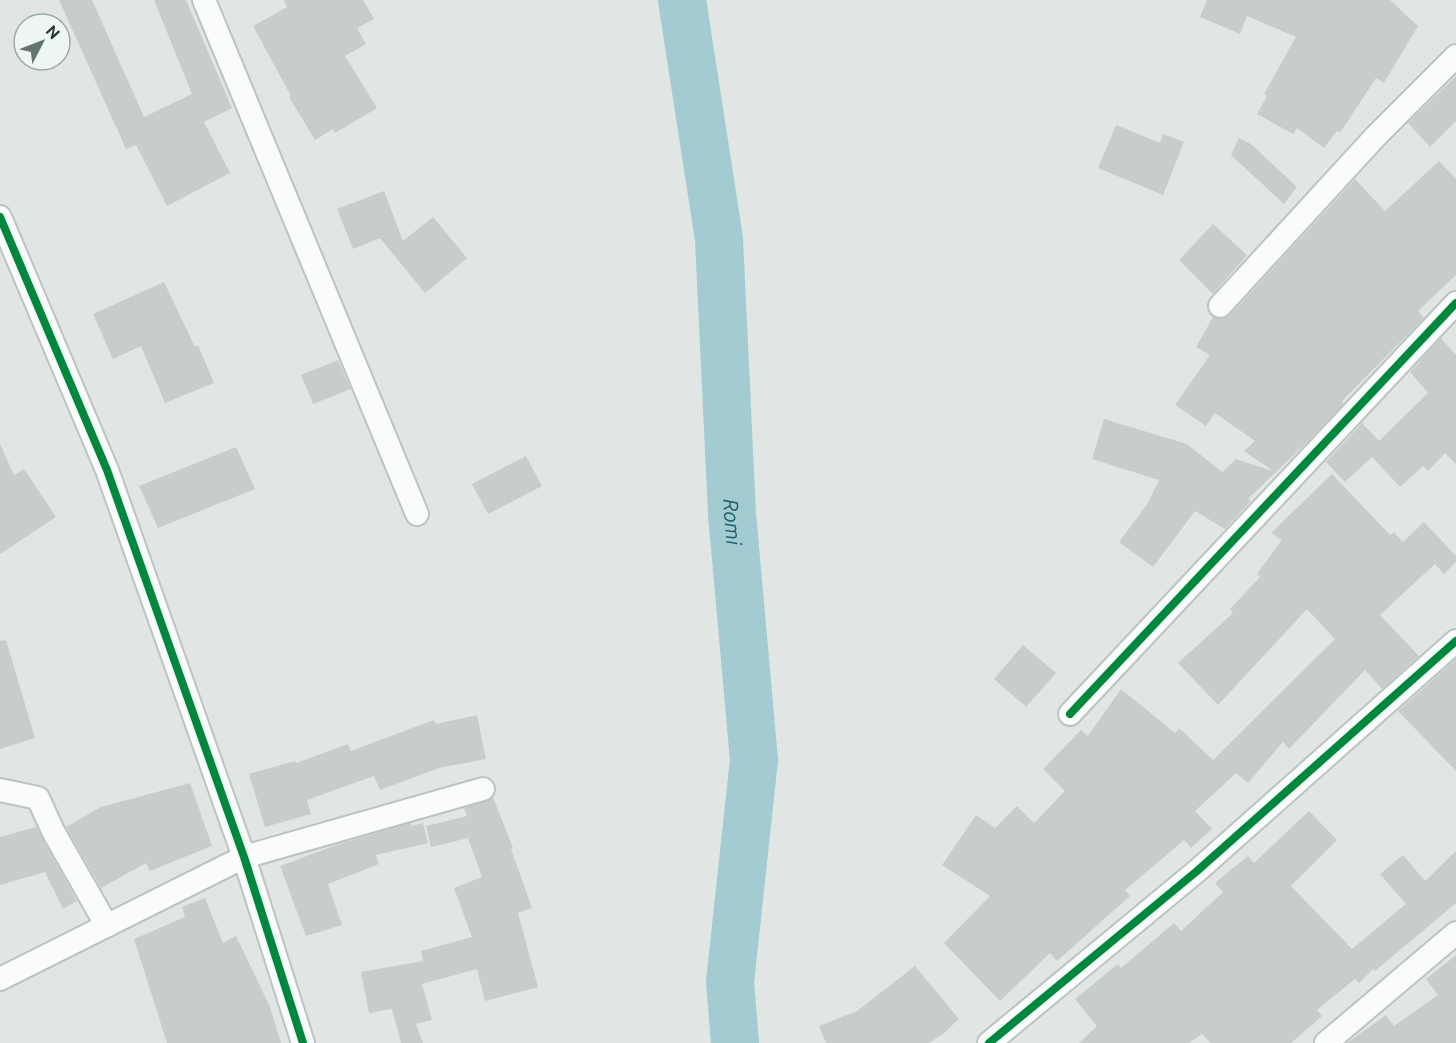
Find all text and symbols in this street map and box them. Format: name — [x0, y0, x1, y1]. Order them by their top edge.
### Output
north arrow — [12, 12, 72, 72]
text: N — [42, 22, 64, 42]
water label: Romi — [719, 498, 747, 547]

